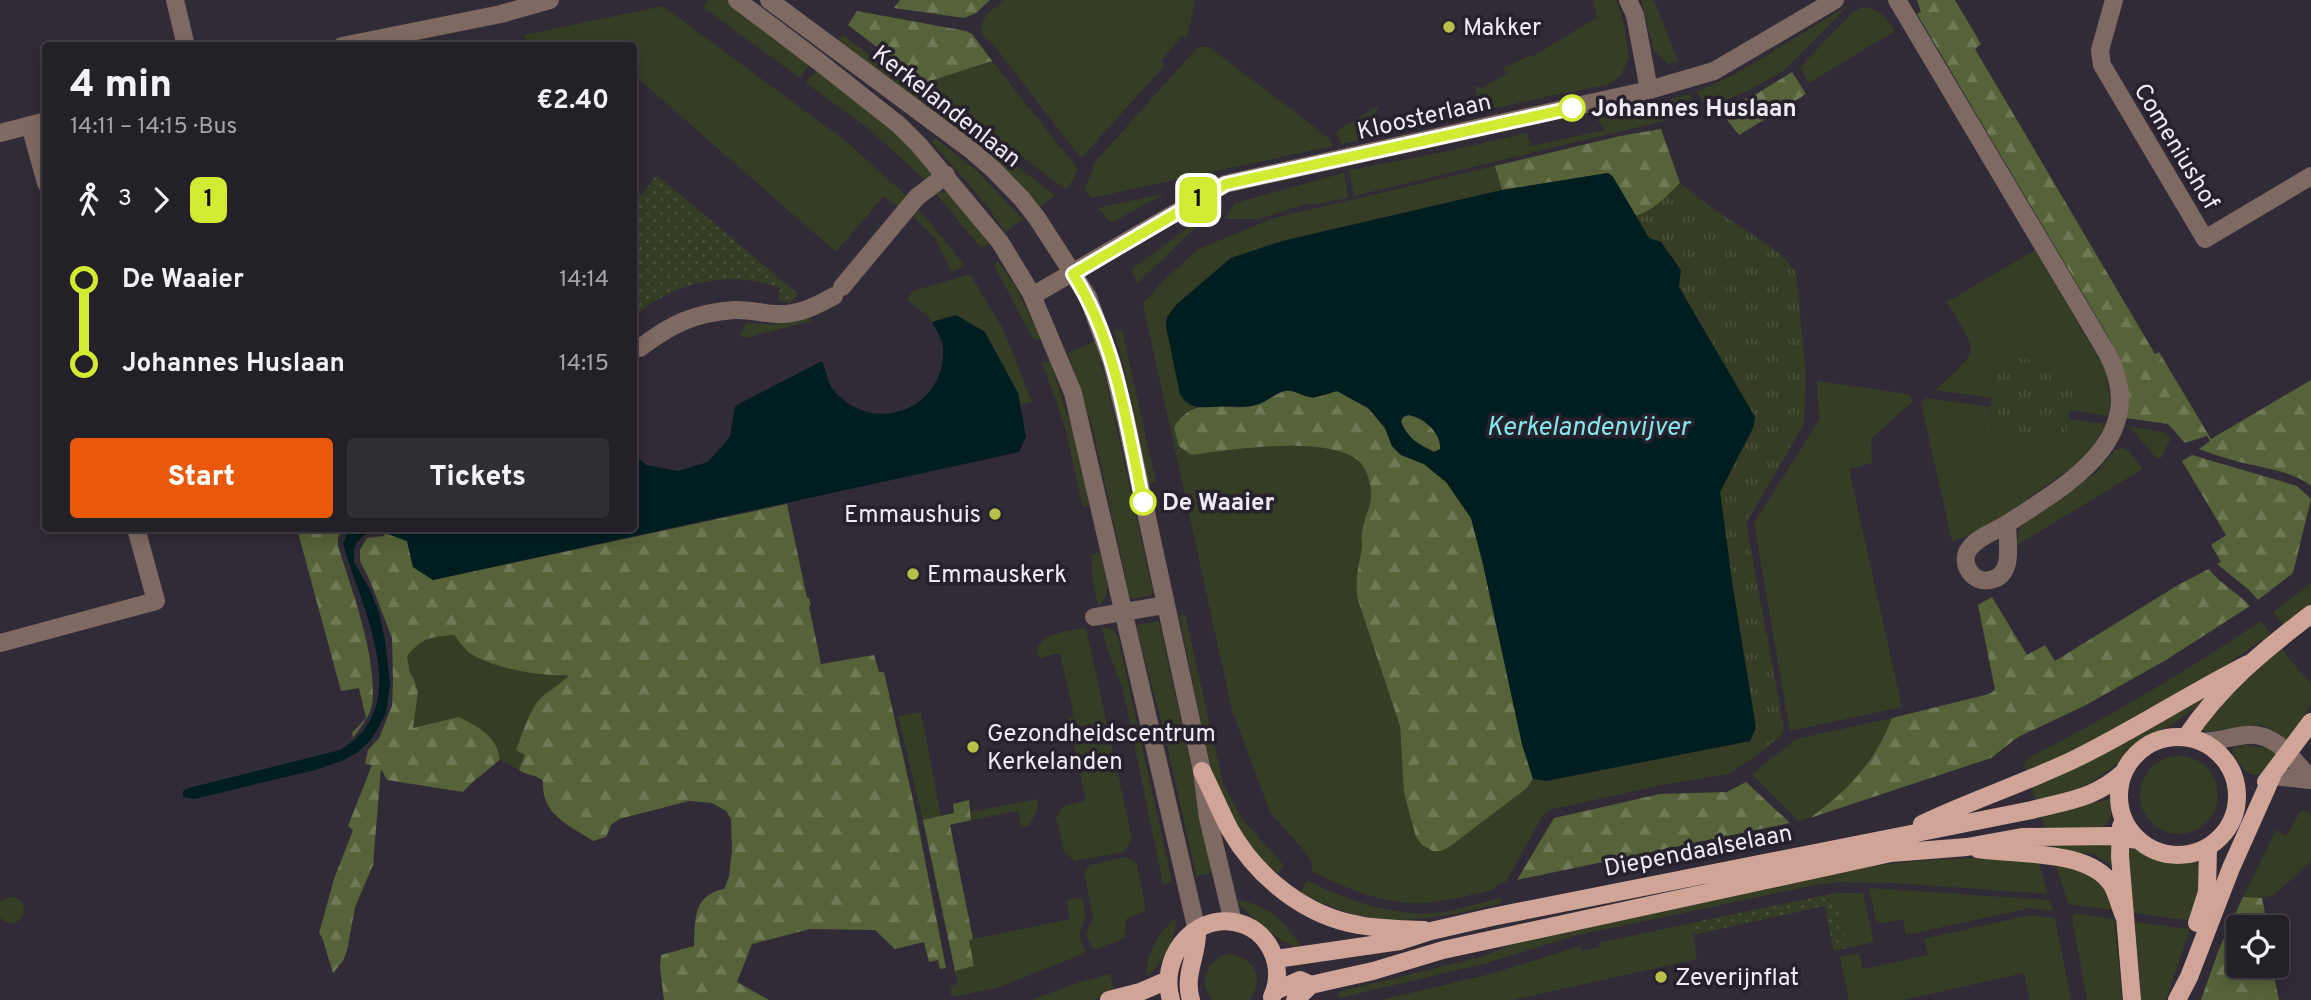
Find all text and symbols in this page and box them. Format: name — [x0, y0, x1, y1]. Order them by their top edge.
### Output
place label: Makker — [1463, 14, 1541, 44]
marker: Makker — [1441, 19, 1457, 35]
street label: Kerkelandenlaan — [865, 40, 1026, 175]
text: 4 min — [70, 62, 172, 111]
street label: Comeniushof — [2126, 78, 2225, 216]
text: €2.40 — [536, 85, 609, 118]
street label: Kloosterlaan — [1354, 88, 1494, 148]
marker: Johannes Huslaan — [1559, 95, 1585, 121]
place label: Johannes Huslaan — [1591, 95, 1797, 125]
text: 14:11 – 14:15 · Bus — [70, 113, 237, 142]
line badge: 1 — [1175, 177, 1221, 223]
icon: walk — [70, 181, 108, 219]
icon: forward — [142, 181, 180, 219]
text: 3 — [118, 185, 132, 214]
text: 1 — [204, 185, 213, 215]
text: 1 — [1193, 185, 1203, 215]
text: De Waaier — [122, 264, 244, 297]
text: 14:14 — [559, 266, 609, 295]
text: Johannes Huslaan — [122, 348, 345, 381]
text: 14:15 — [559, 350, 609, 379]
water label: Kerkelandenvijver — [1486, 412, 1692, 445]
button: Start — [70, 438, 333, 518]
button: Tickets — [347, 438, 609, 518]
marker: De Waaier — [1130, 489, 1156, 515]
place label: De Waaier — [1162, 489, 1274, 519]
place label: Emmaushuis — [844, 501, 981, 531]
marker: Emmaushuis — [987, 506, 1003, 522]
place label: Emmauskerk — [927, 561, 1067, 591]
marker: Emmauskerk — [905, 566, 921, 582]
place label: Gezondheidscentrum Kerkelanden — [987, 720, 1216, 778]
marker: Gezondheidscentrum Kerkelanden — [965, 739, 981, 755]
street label: Diependaalselaan — [1602, 819, 1795, 885]
map controls — [2226, 915, 2289, 978]
button: locate — [2226, 915, 2289, 978]
place label: Zeverijnflat — [1675, 964, 1799, 994]
marker: Zeverijnflat — [1653, 969, 1669, 985]

